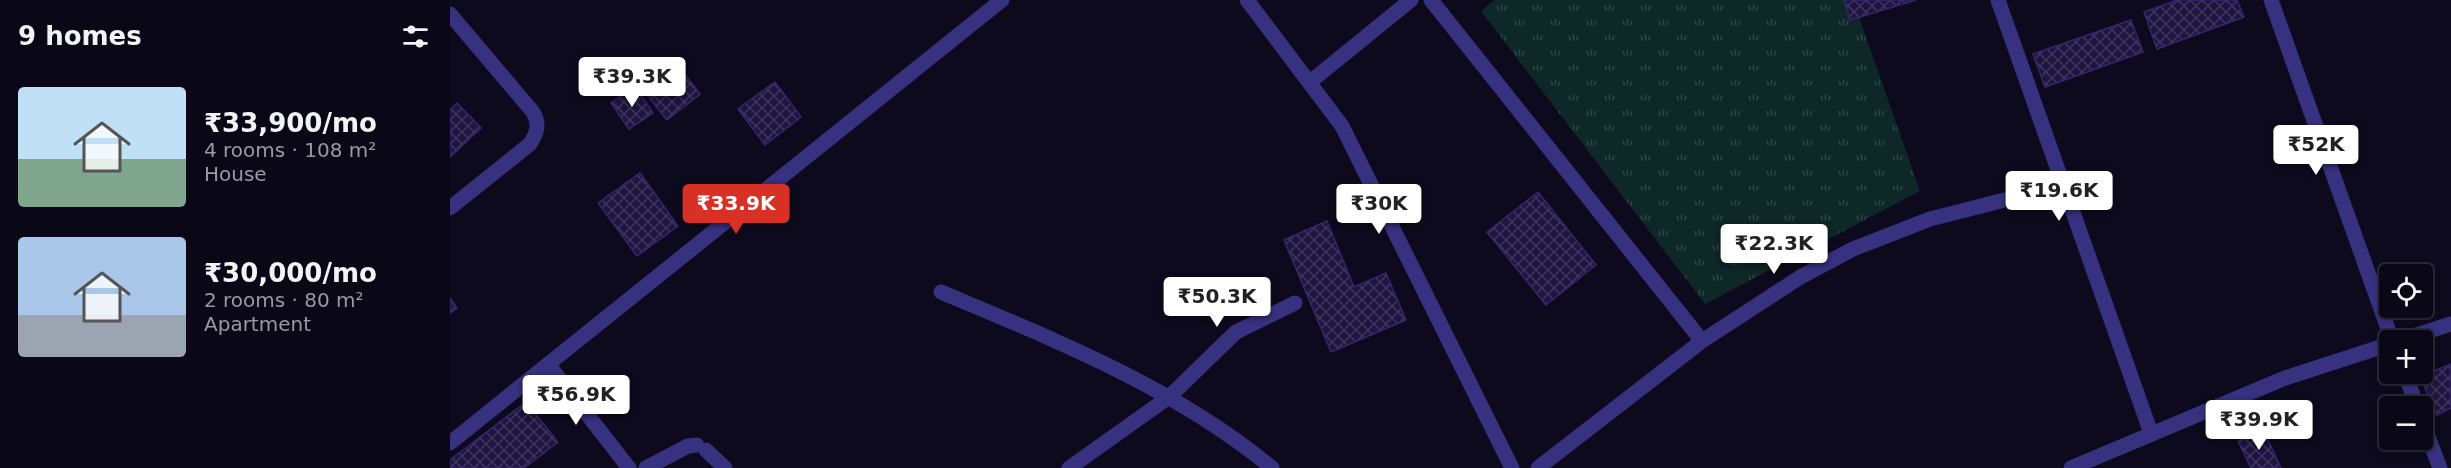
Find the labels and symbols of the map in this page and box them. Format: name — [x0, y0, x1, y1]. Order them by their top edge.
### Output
pin: ₹39.3K — [583, 57, 681, 108]
pin: ₹52K — [2280, 125, 2352, 176]
pin: ₹19.6K — [2010, 171, 2108, 222]
pin: ₹33.9K — [687, 184, 785, 235]
pin: ₹30K — [1343, 184, 1415, 235]
pin: ₹22.3K — [1725, 224, 1823, 275]
pin: ₹50.3K — [1168, 277, 1266, 328]
pin: ₹56.9K — [527, 375, 625, 426]
pin: ₹39.9K — [2210, 400, 2308, 451]

